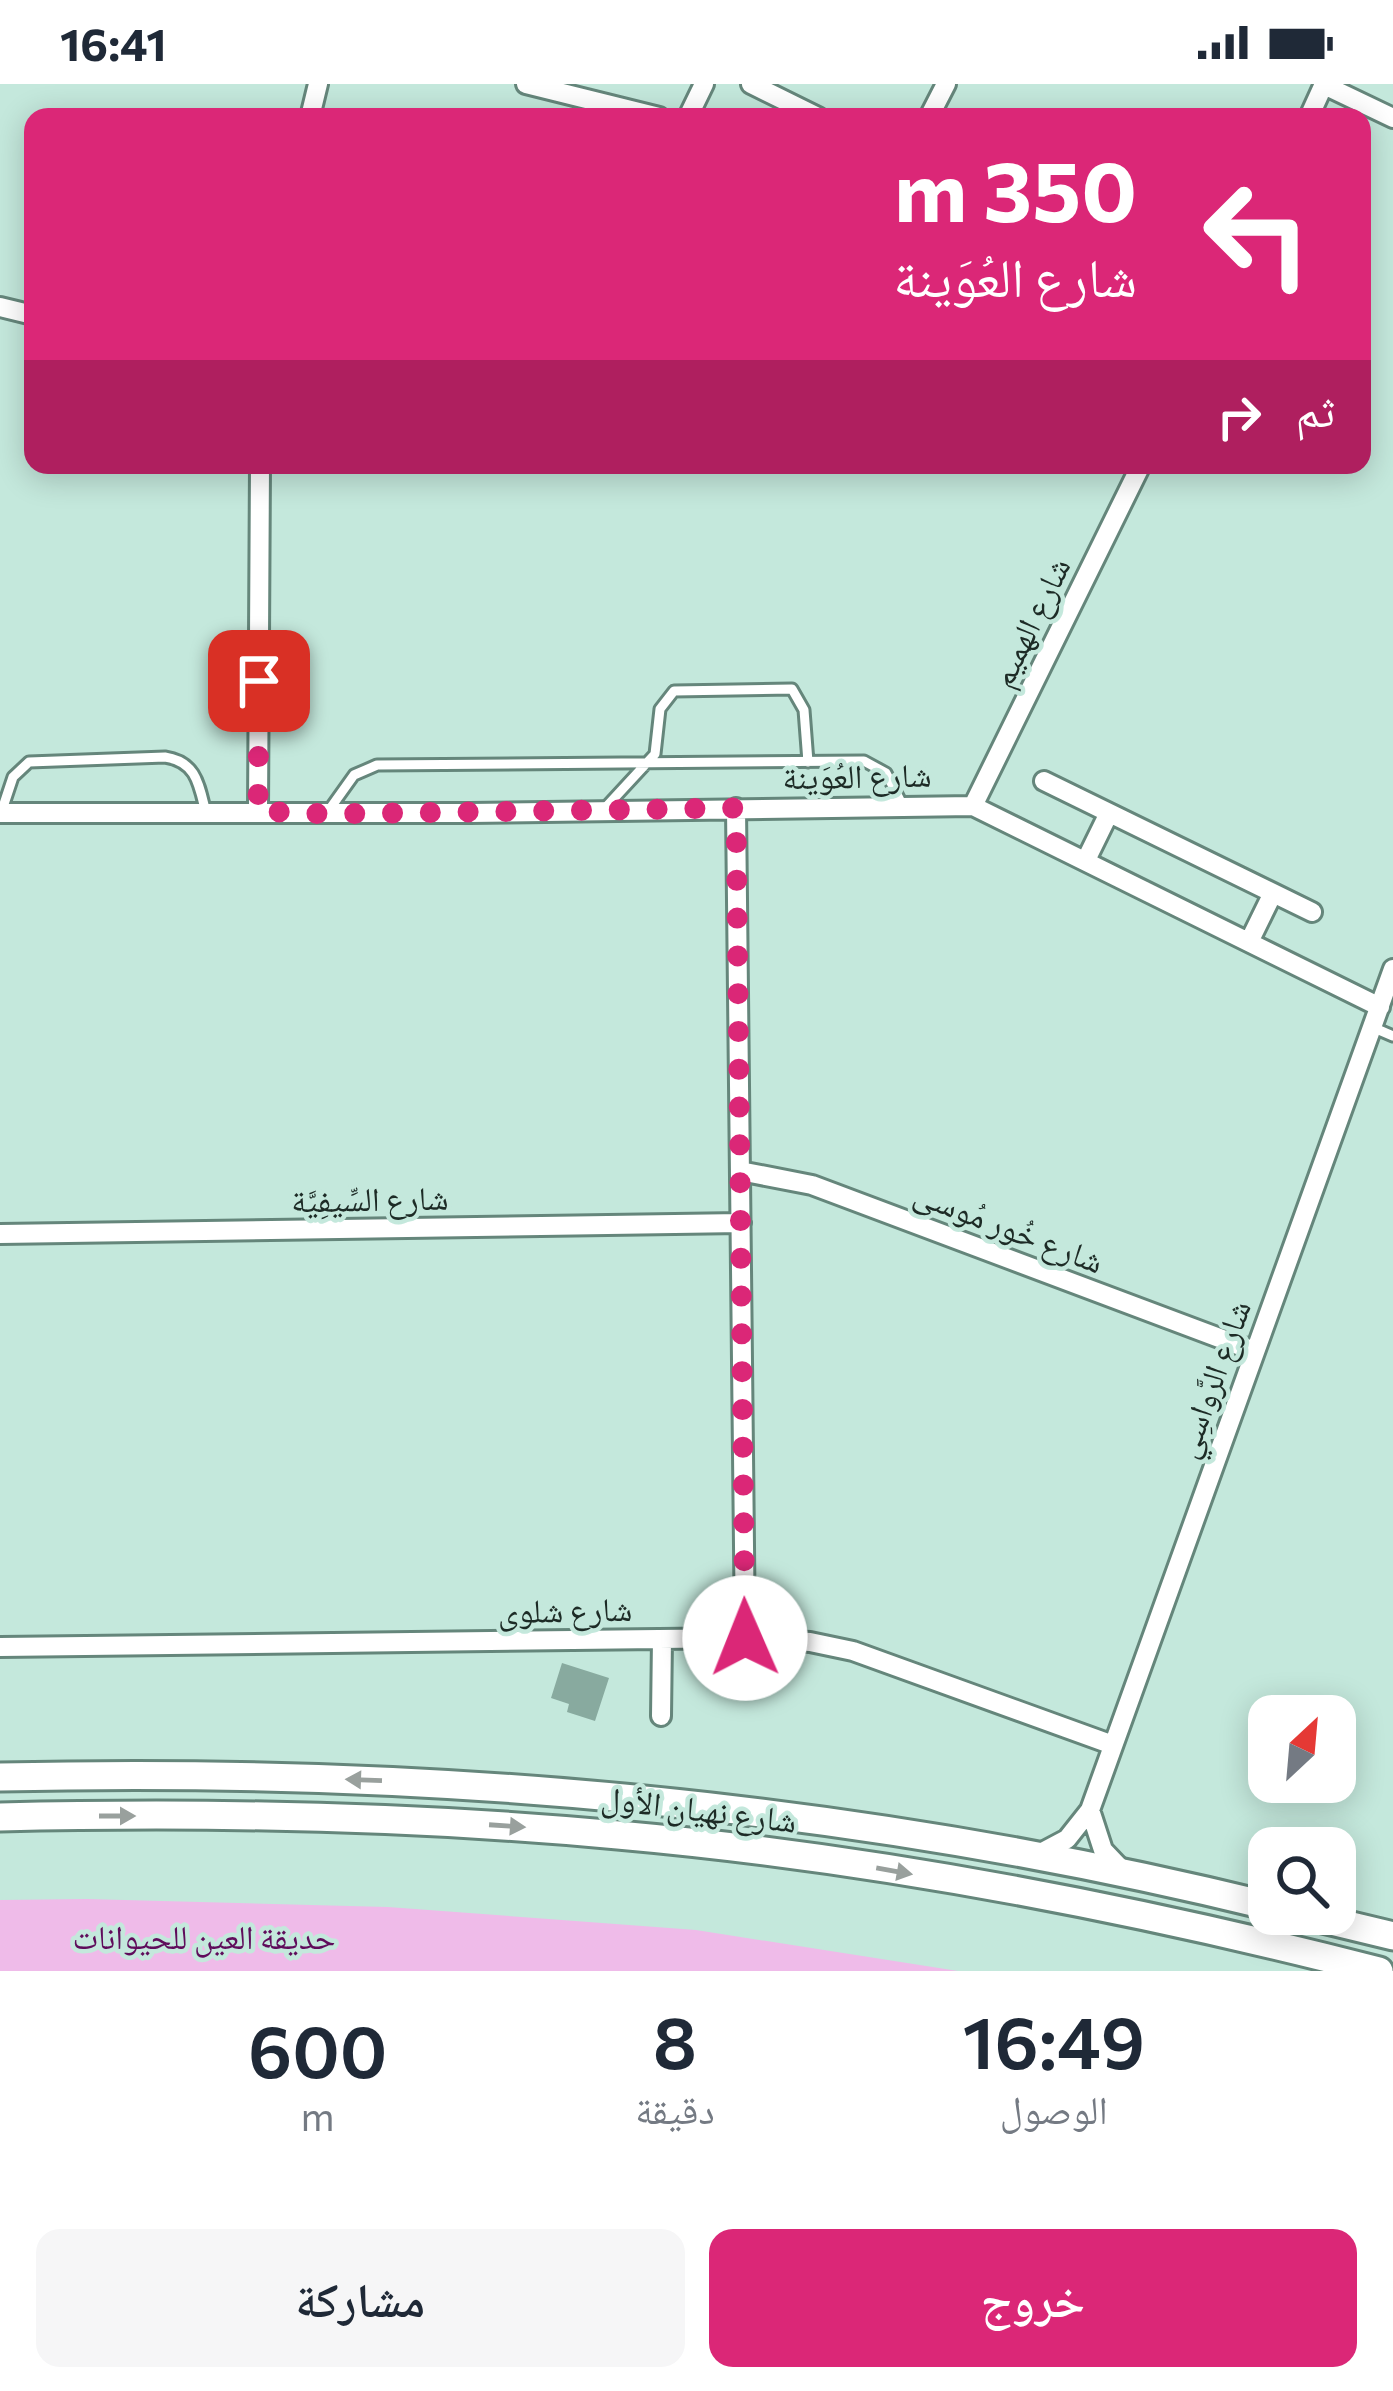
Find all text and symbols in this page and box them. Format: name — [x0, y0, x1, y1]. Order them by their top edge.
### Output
text: 16:41 — [60, 15, 167, 70]
text: 350 m — [894, 137, 1137, 239]
icon: left — [1179, 156, 1335, 312]
text: شارع العُوَينة — [893, 242, 1137, 308]
text: ثم — [1296, 381, 1335, 436]
icon: right — [1206, 384, 1272, 450]
street label: شارع الهميم — [980, 550, 1081, 695]
pin — [208, 630, 310, 732]
icon: arrive — [226, 648, 292, 714]
street label: شارع العُوَينة — [782, 753, 932, 798]
street label: شارع خُور مُوسى — [908, 1171, 1110, 1282]
street label: شارع السِّيفِيَّة — [291, 1176, 449, 1221]
street label: شارع الرَّواسِي — [1163, 1294, 1265, 1466]
position arrow — [682, 1575, 808, 1701]
street label: شارع شلوى — [497, 1587, 633, 1632]
north arrow — [1248, 1695, 1356, 1803]
map controls — [1248, 1695, 1356, 1935]
one-way arrow — [344, 1770, 382, 1789]
street label: شارع نهيان الأول — [599, 1775, 799, 1842]
one-way arrow — [99, 1806, 137, 1826]
one-way arrow — [489, 1817, 527, 1836]
button: search — [1248, 1827, 1356, 1935]
one-way arrow — [876, 1862, 913, 1881]
park label: حديقة العين للحيوانات — [72, 1915, 336, 1958]
text: 8 — [653, 1996, 697, 2084]
text: 16:49 — [962, 1996, 1145, 2084]
text: 600 — [248, 2005, 387, 2093]
text: دقيقة — [635, 2084, 715, 2132]
text: الوصول — [1000, 2084, 1108, 2132]
text: m — [301, 2091, 335, 2139]
button: مشاركة — [36, 2229, 685, 2367]
button: خروج — [709, 2229, 1357, 2367]

